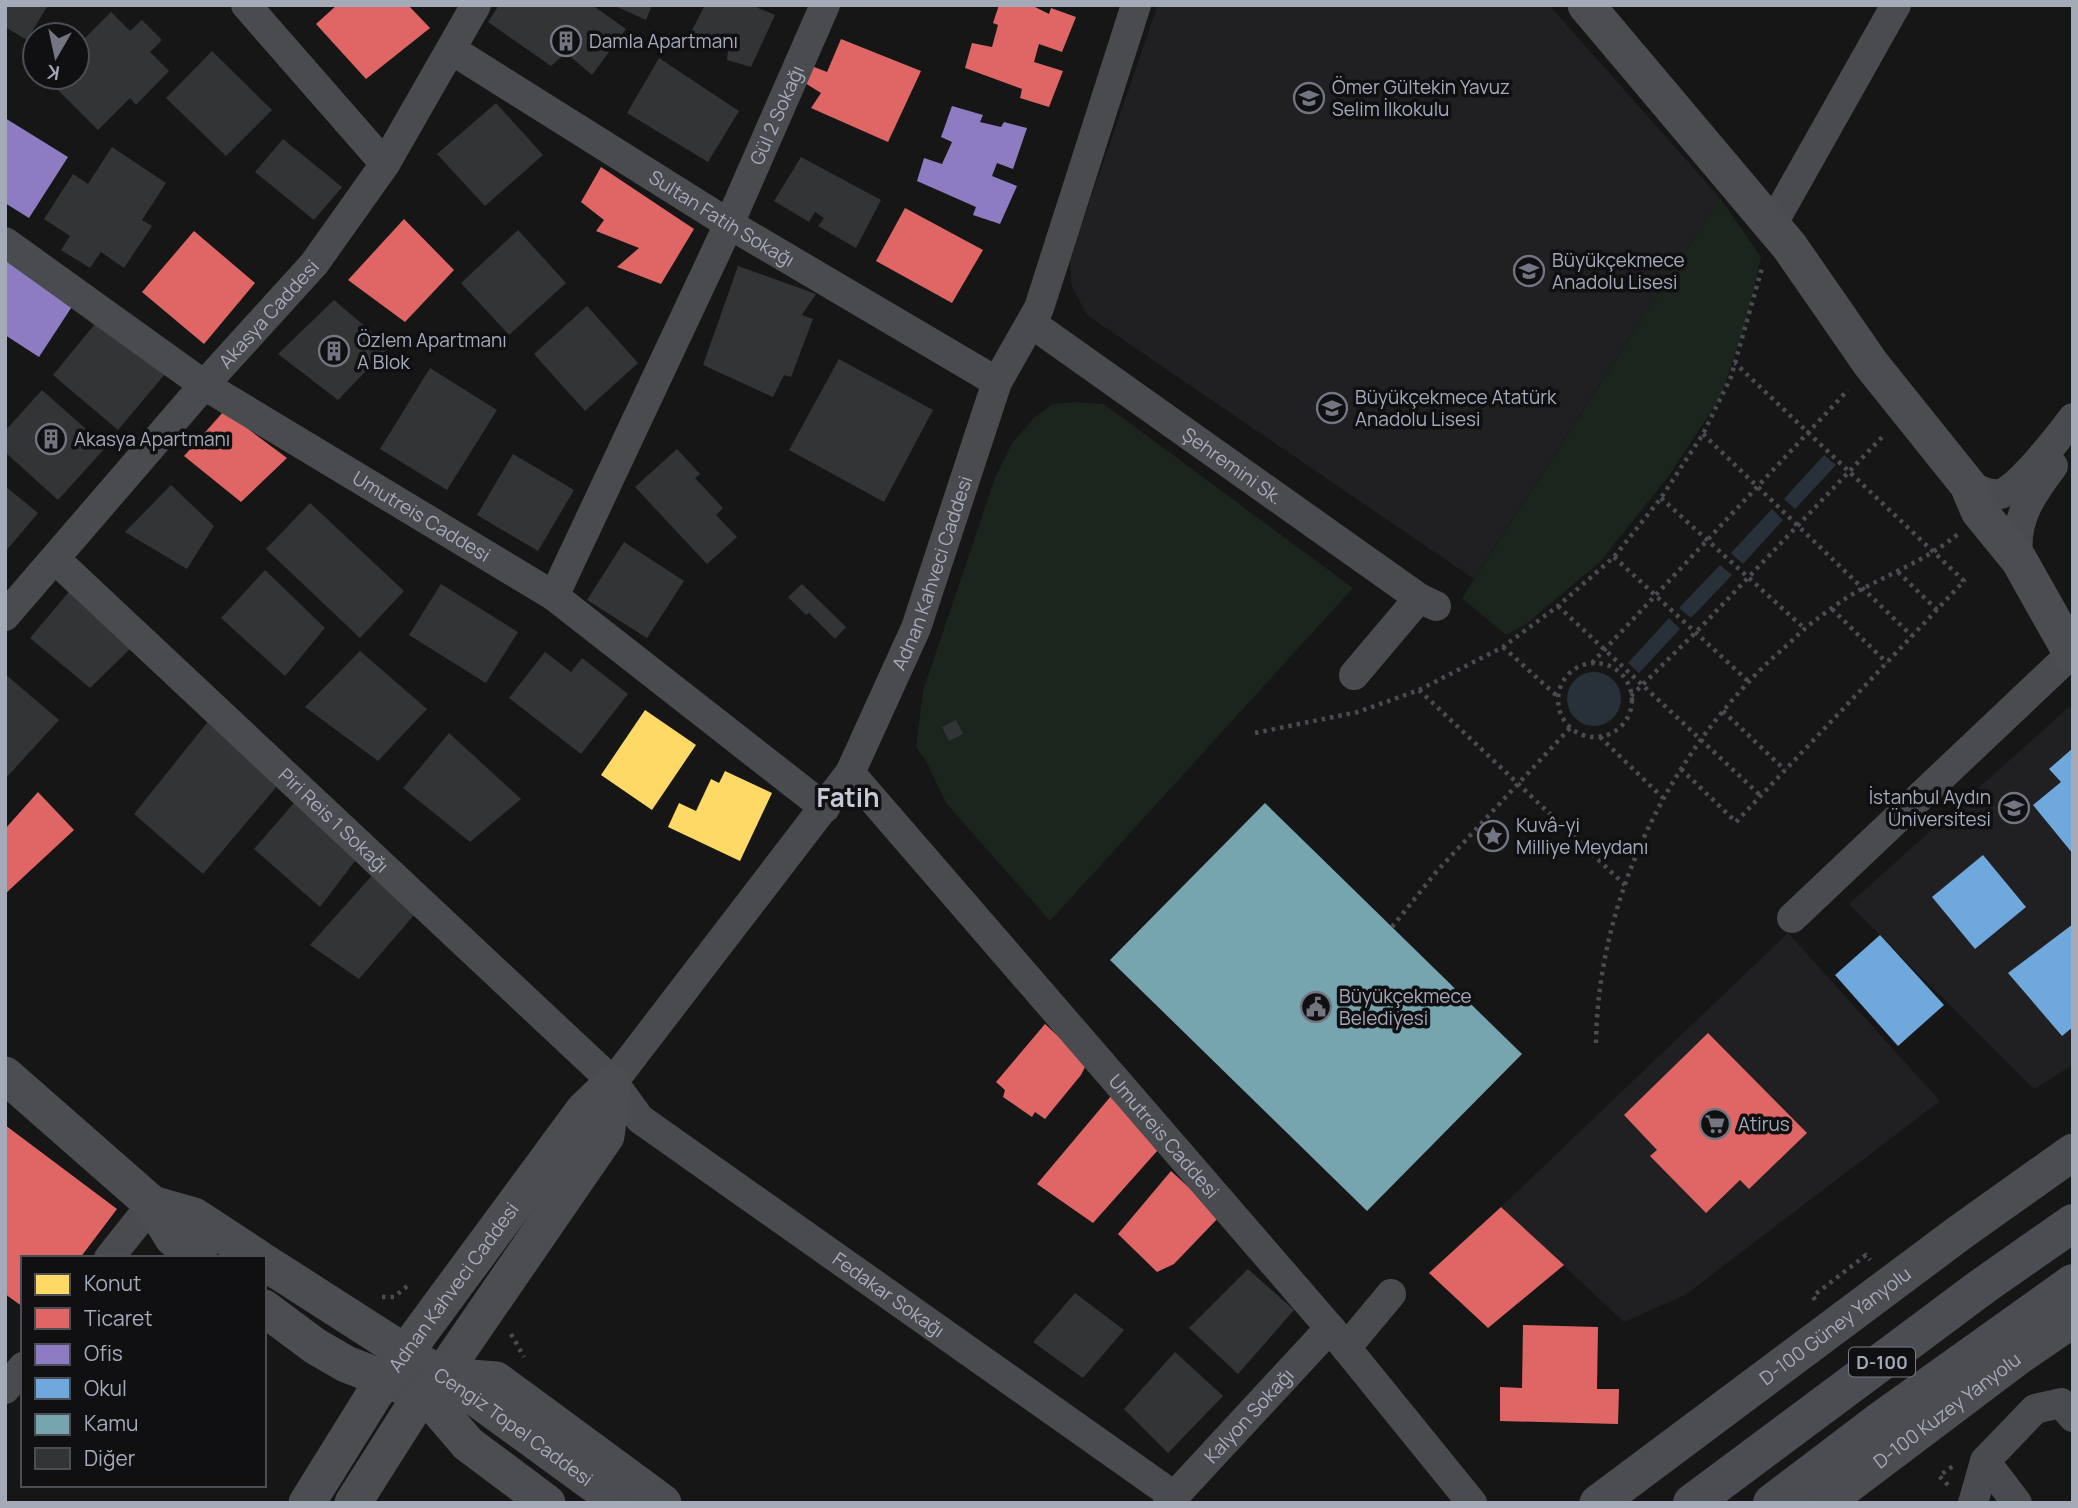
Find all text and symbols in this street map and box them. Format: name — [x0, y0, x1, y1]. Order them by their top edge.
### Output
north arrow — [21, 21, 91, 91]
building icon: Damla Apartmanı — [549, 24, 583, 58]
place label: Damla Apartmanı — [589, 28, 738, 54]
text: K — [45, 59, 61, 87]
street label: Gül 2 Sokağı — [743, 61, 810, 169]
place label: Ömer Gültekin Yavuz Selim İlkokulu — [1332, 74, 1510, 122]
school or university icon: Ömer Gültekin Yavuz Selim İlkokulu — [1292, 81, 1326, 115]
street label: Sultan Fatih Sokağı — [644, 164, 799, 273]
place label: Büyükçekmece Anadolu Lisesi — [1552, 247, 1685, 295]
street label: Akasya Caddesi — [213, 254, 325, 374]
school or university icon: Büyükçekmece Anadolu Lisesi — [1512, 254, 1546, 288]
place label: Özlem Apartmanı A Blok — [357, 327, 507, 375]
building icon: Özlem Apartmanı A Blok — [317, 334, 351, 368]
place label: Büyükçekmece Atatürk Anadolu Lisesi — [1355, 384, 1557, 432]
school or university icon: Büyükçekmece Atatürk Anadolu Lisesi — [1315, 391, 1349, 425]
street label: Şehremini Sk. — [1177, 421, 1288, 510]
building icon: Akasya Apartmanı — [34, 422, 68, 456]
place label: Akasya Apartmanı — [74, 426, 230, 452]
street label: Umutreis Caddesi — [348, 465, 495, 568]
street label: Adnan Kahveci Caddesi — [886, 472, 978, 674]
street label: Piri Reis 1 Sokağı — [273, 762, 394, 878]
district label: Fatih — [817, 779, 879, 815]
place label: İstanbul Aydın Üniversitesi — [1869, 784, 1991, 832]
school or university icon: İstanbul Aydın Üniversitesi — [1997, 791, 2031, 825]
place label: Kuvâ-yi Milliye Meydanı — [1516, 812, 1648, 860]
place icon: Kuvâ-yi Milliye Meydanı — [1476, 819, 1510, 853]
place label: Büyükçekmece Belediyesi — [1339, 983, 1472, 1031]
public building icon: Büyükçekmece Belediyesi — [1299, 990, 1333, 1024]
street label: Umutreis Caddesi — [1103, 1068, 1225, 1204]
supermarket icon: Atirus — [1698, 1107, 1732, 1141]
place label: Atirus — [1738, 1111, 1790, 1137]
street label: Adnan Kahveci Caddesi — [382, 1197, 525, 1377]
street label: Fedakar Sokağı — [827, 1246, 950, 1343]
legend — [21, 1256, 266, 1487]
street label: D-100 Güney Yanyolu — [1755, 1262, 1915, 1390]
text: Konut — [84, 1269, 141, 1297]
text: Ticaret — [84, 1304, 153, 1332]
text: Ofis — [84, 1339, 123, 1367]
street label: D-100 Kuzey Yanyolu — [1868, 1346, 2026, 1474]
road number: D-100 — [1849, 1348, 1915, 1377]
street label: Cengiz Topel Caddesi — [429, 1361, 598, 1492]
street label: Kalyon Sokağı — [1198, 1362, 1299, 1469]
text: Okul — [84, 1374, 127, 1402]
text: Kamu — [84, 1409, 138, 1437]
text: Diğer — [84, 1444, 136, 1472]

